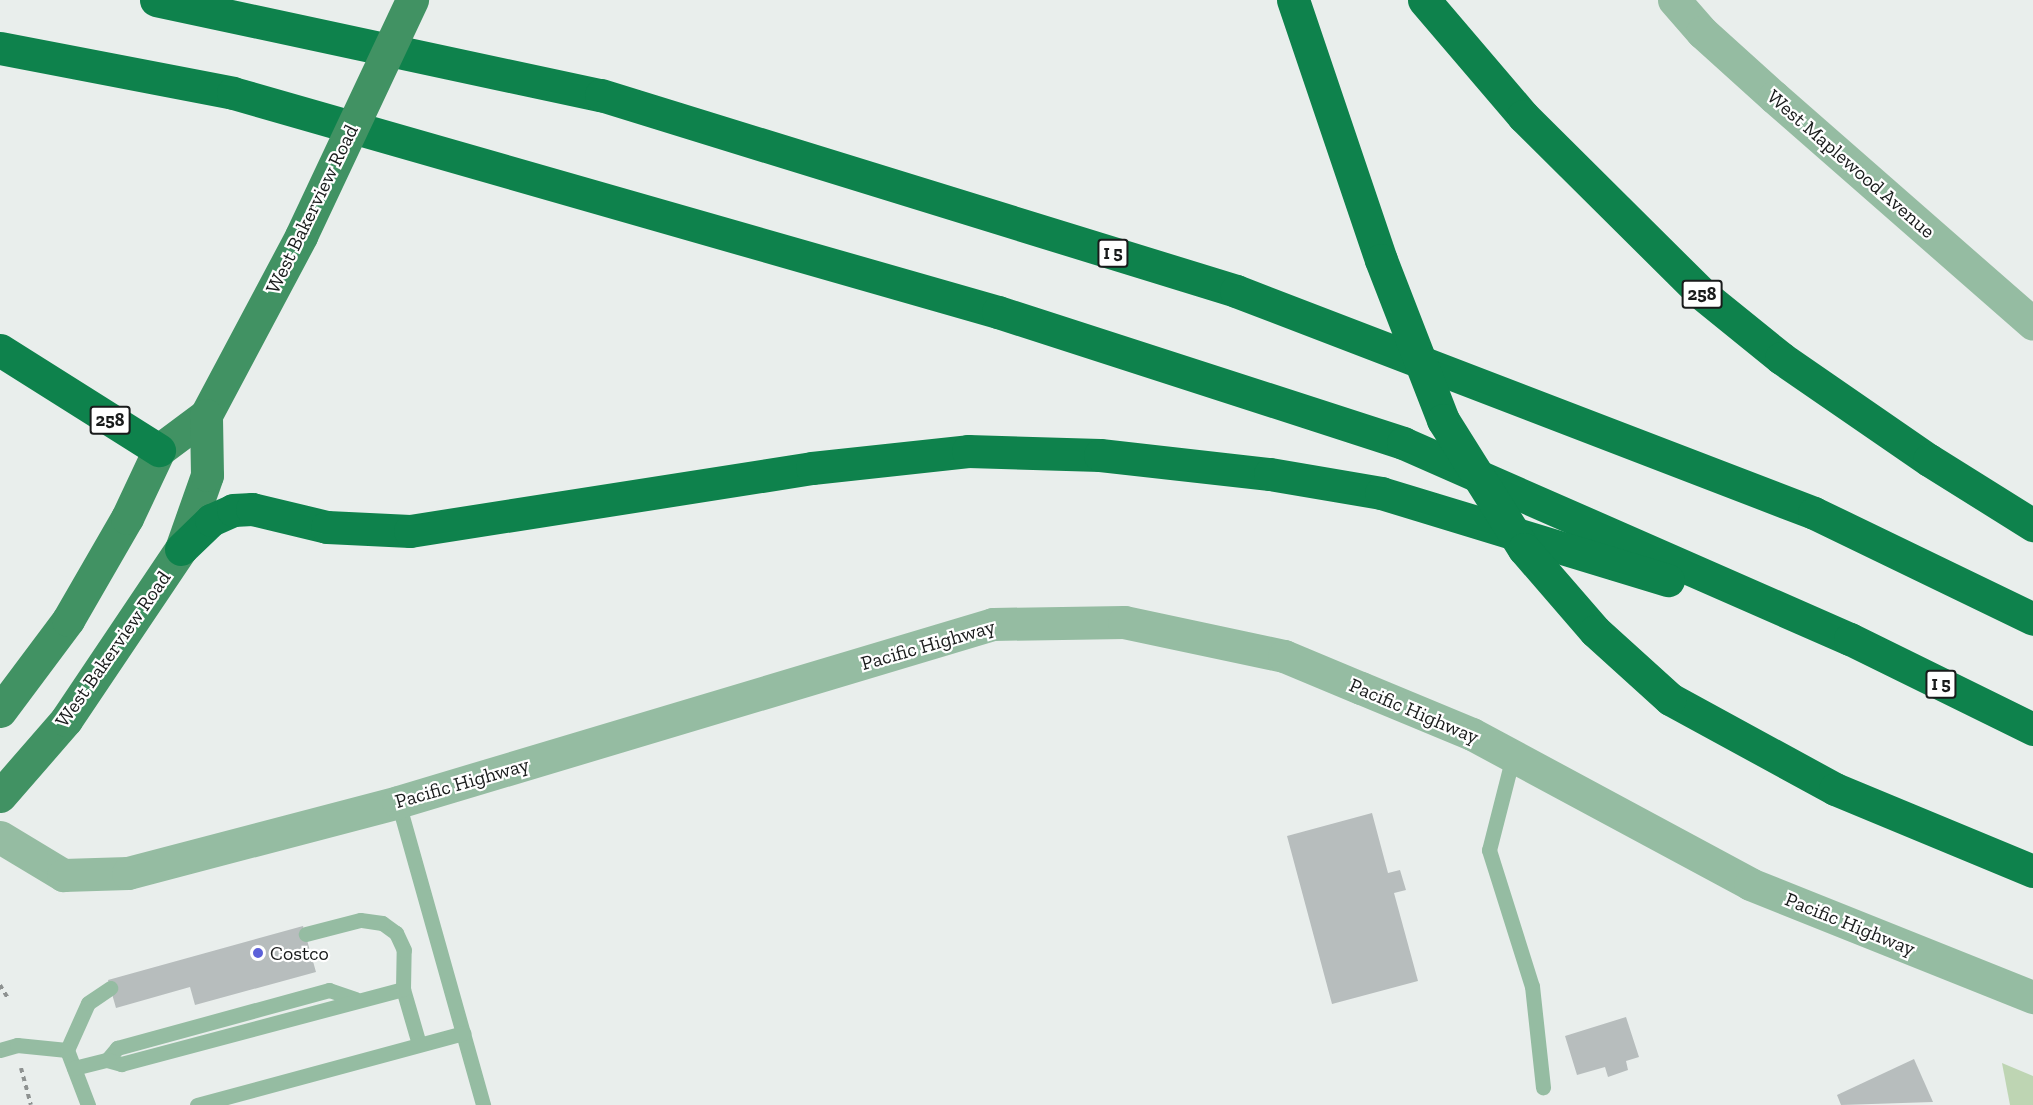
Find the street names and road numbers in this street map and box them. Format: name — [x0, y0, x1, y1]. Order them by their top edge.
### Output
street label: West Maplewood Avenue — [1762, 84, 1940, 244]
street label: West Bakerview Road — [261, 120, 363, 298]
road number: I 5 — [1096, 238, 1130, 268]
road number: 258 — [1681, 279, 1723, 309]
road number: 258 — [89, 405, 131, 435]
street label: West Bakerview Road — [50, 566, 176, 732]
street label: Pacific Highway — [858, 614, 998, 676]
road number: I 5 — [1924, 669, 1958, 699]
street label: Pacific Highway — [1346, 673, 1482, 749]
street label: Pacific Highway — [392, 752, 532, 814]
street label: Pacific Highway — [1781, 887, 1919, 961]

